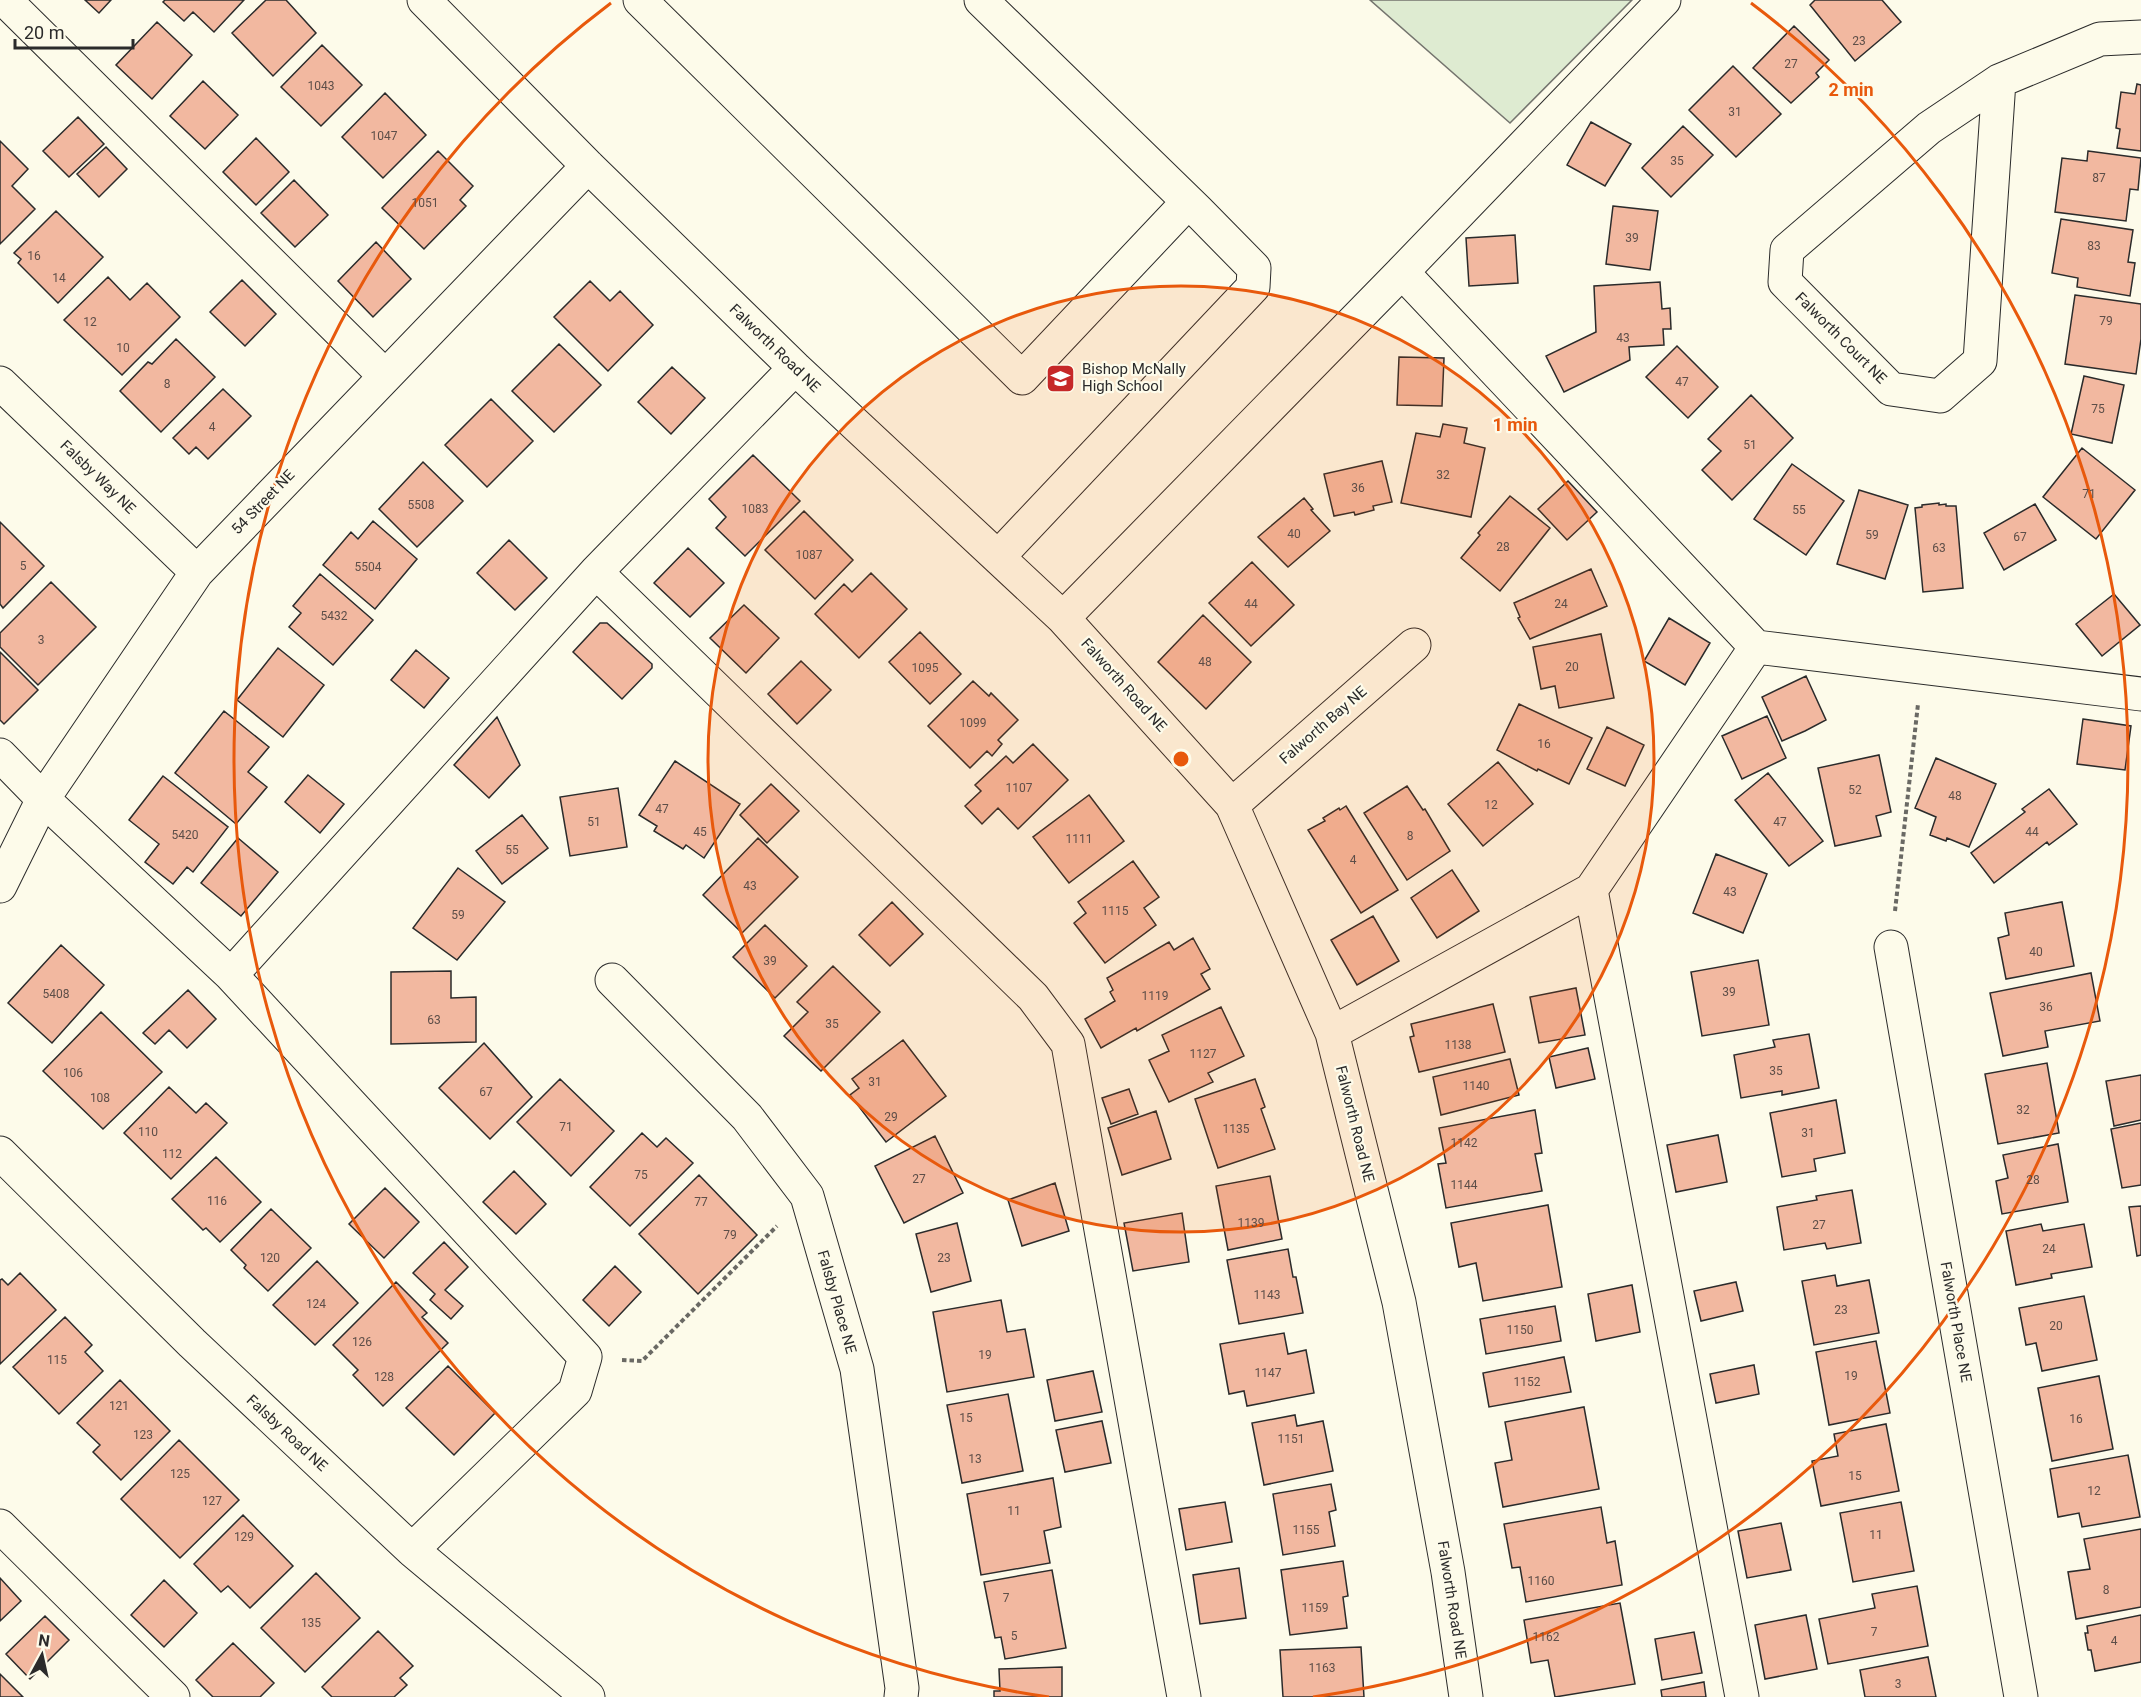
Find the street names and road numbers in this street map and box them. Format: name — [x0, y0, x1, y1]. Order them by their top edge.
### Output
street label: Falworth Court NE — [1792, 289, 1891, 388]
street label: Falworth Road NE — [726, 300, 825, 396]
street label: Falsby Way NE — [57, 437, 140, 518]
street label: 54 Street NE — [228, 466, 299, 538]
street label: Falworth Road NE — [1077, 635, 1171, 736]
street label: Falworth Bay NE — [1276, 682, 1371, 768]
street label: Falworth Road NE — [1332, 1064, 1378, 1185]
street label: Falsby Place NE — [814, 1248, 860, 1356]
street label: Falworth Place NE — [1937, 1260, 1976, 1384]
street label: Falsby Road NE — [243, 1391, 332, 1475]
street label: Falworth Road NE — [1434, 1540, 1470, 1661]

